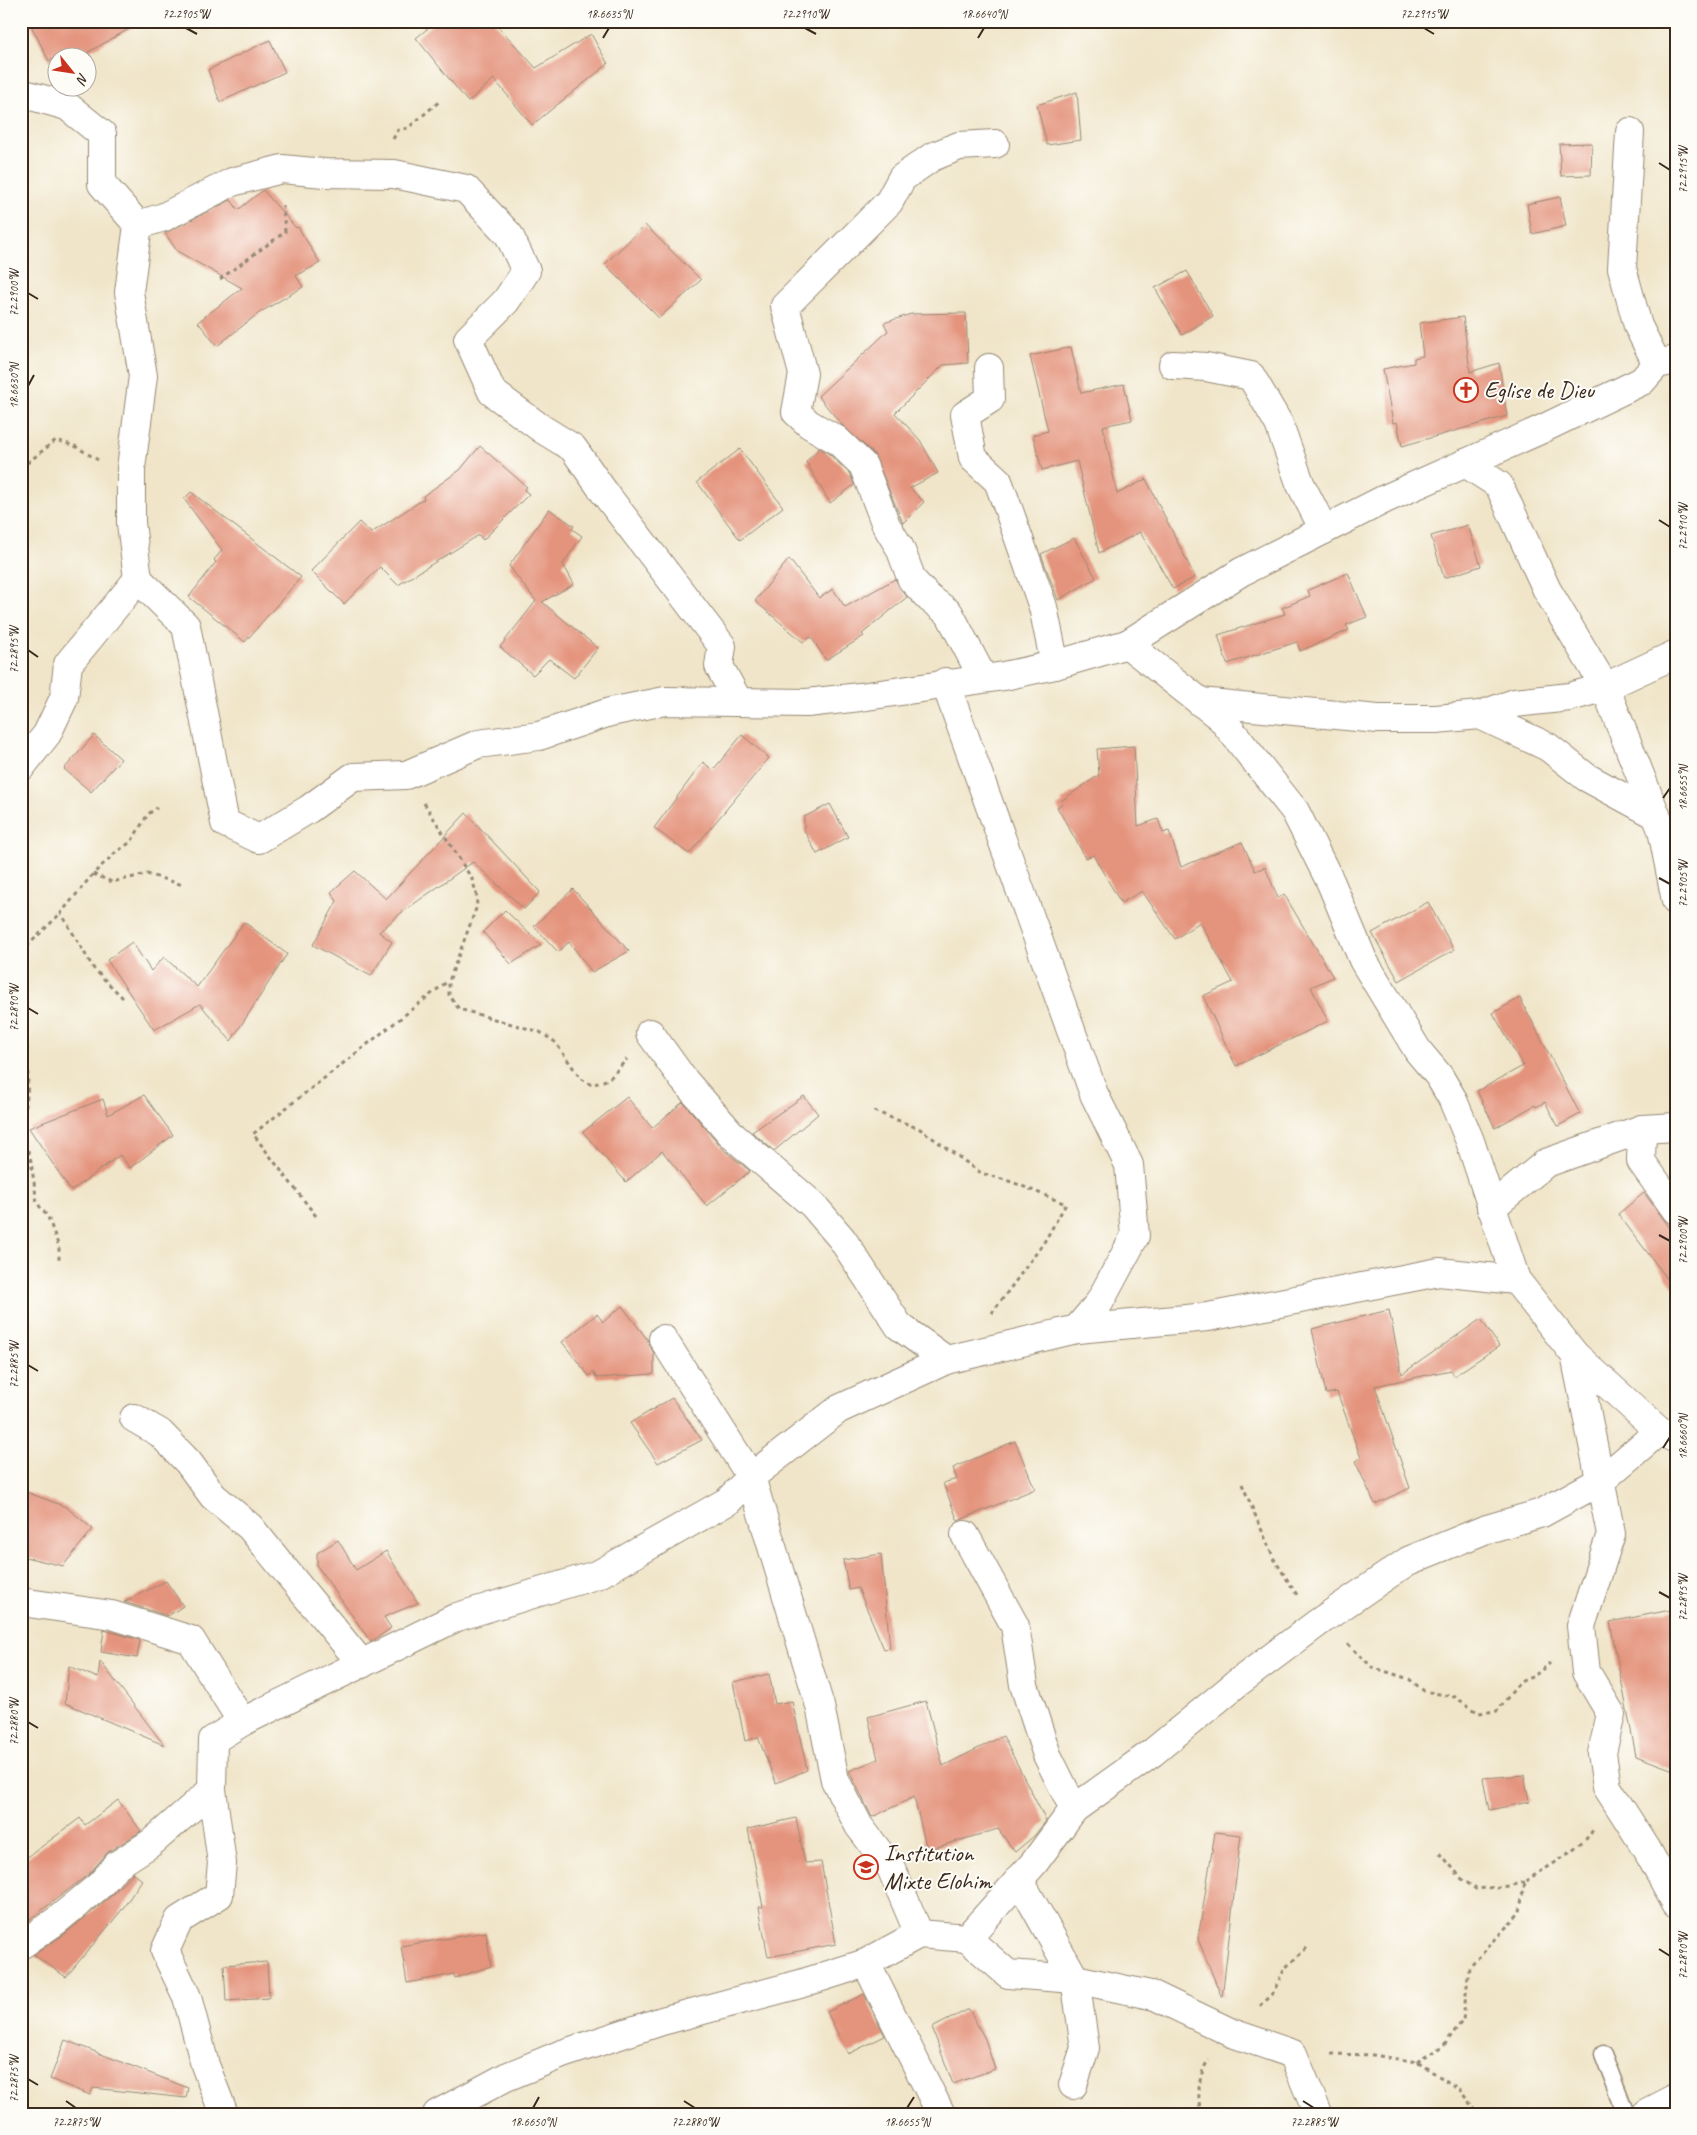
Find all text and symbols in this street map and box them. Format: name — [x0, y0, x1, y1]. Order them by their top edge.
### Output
text: 72.2905°W — [163, 6, 212, 22]
text: 18.6635°N — [586, 6, 633, 22]
text: 72.2910°W — [782, 6, 831, 22]
text: 18.6640°N — [961, 6, 1008, 22]
text: 72.2915°W — [1401, 6, 1450, 22]
north arrow — [48, 48, 98, 98]
text: N — [72, 70, 92, 88]
text: 72.2915°W — [1675, 144, 1691, 193]
text: 72.2900°W — [6, 267, 22, 316]
text: 18.6630°N — [6, 362, 22, 409]
place label: Eglise de Dieu — [1484, 375, 1596, 405]
church icon: Eglise de Dieu — [1453, 377, 1479, 403]
text: 72.2910°W — [1675, 501, 1691, 550]
text: 72.2895°W — [6, 624, 22, 673]
text: 18.6655°N — [1675, 764, 1691, 811]
text: 72.2905°W — [1675, 858, 1691, 907]
text: 72.2890°W — [6, 982, 22, 1031]
text: 72.2900°W — [1675, 1215, 1691, 1264]
text: 72.2885°W — [6, 1339, 22, 1388]
text: 18.6660°N — [1675, 1413, 1691, 1460]
text: 72.2895°W — [1675, 1572, 1691, 1621]
text: 72.2880°W — [6, 1696, 22, 1745]
place label: Institution Mixte Elohim — [884, 1838, 993, 1896]
school or university icon: Institution Mixte Elohim — [853, 1854, 879, 1880]
text: 72.2890°W — [1675, 1930, 1691, 1979]
text: 72.2875°W — [6, 2053, 22, 2102]
text: 72.2875°W — [53, 2114, 102, 2130]
text: 18.6650°N — [510, 2114, 557, 2130]
text: 72.2880°W — [672, 2114, 721, 2130]
text: 18.6655°N — [884, 2114, 931, 2130]
text: 72.2885°W — [1291, 2114, 1340, 2130]

